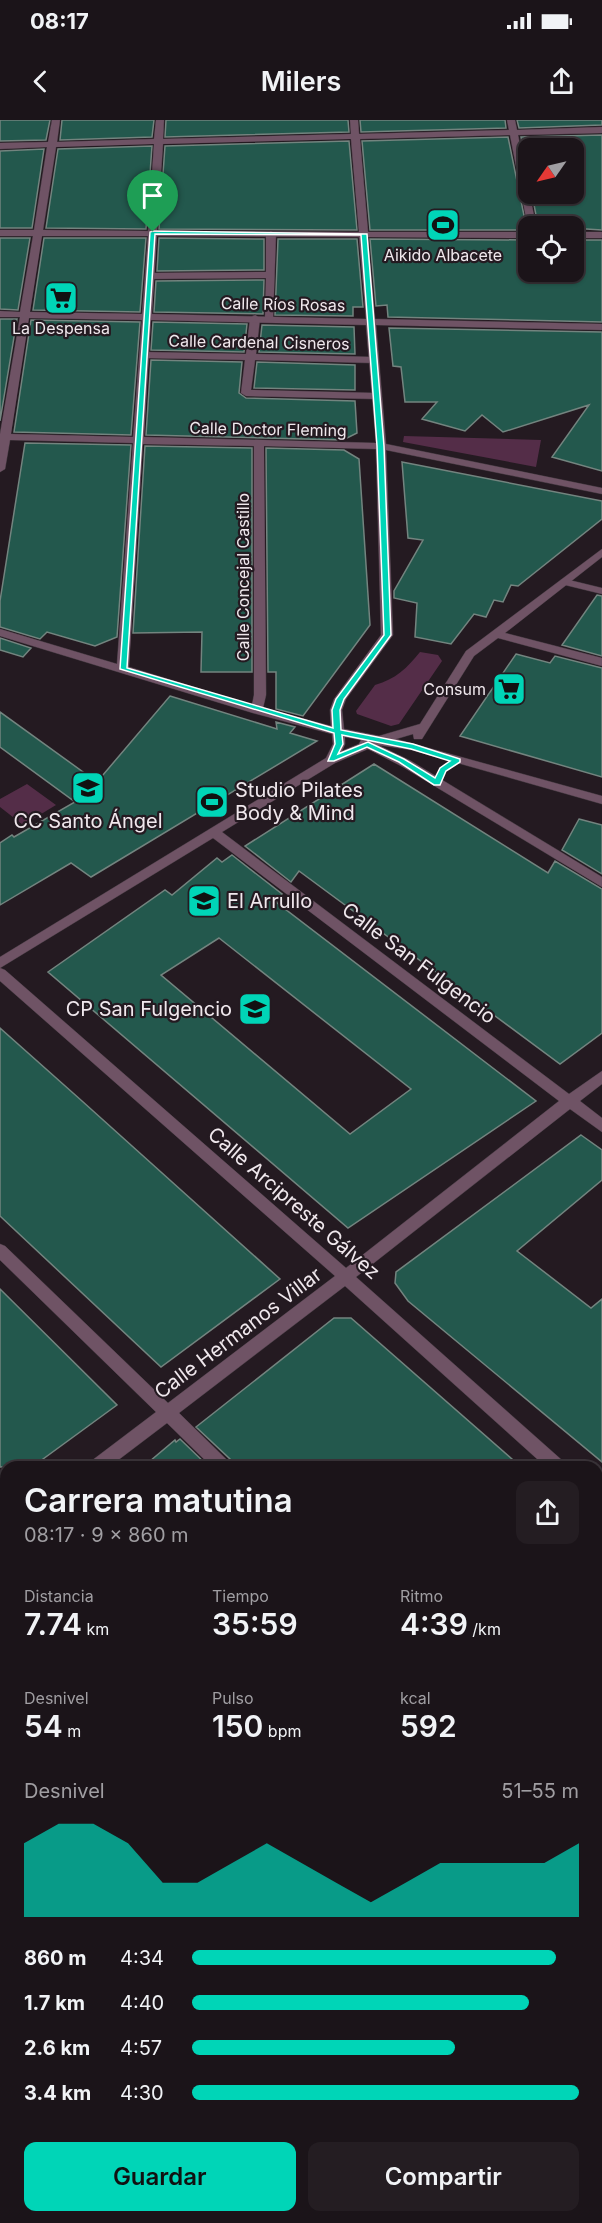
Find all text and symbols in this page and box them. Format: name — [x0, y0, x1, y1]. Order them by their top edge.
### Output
text: 08:17 — [30, 8, 89, 34]
icon: back — [24, 65, 57, 98]
text: Milers — [261, 65, 341, 98]
icon: share — [545, 65, 578, 98]
north arrow — [518, 138, 584, 204]
map controls — [518, 138, 584, 282]
pin — [127, 170, 178, 232]
icon: arrive — [136, 179, 169, 212]
sports icon: Aikido Albacete — [425, 207, 461, 243]
button: locate — [518, 216, 584, 282]
place label: Aikido Albacete — [384, 245, 502, 265]
supermarket icon: La Despensa — [43, 280, 79, 316]
street label: Calle Ríos Rosas — [221, 293, 345, 315]
place label: La Despensa — [12, 318, 110, 338]
street label: Calle Cardenal Cisneros — [168, 330, 350, 354]
street label: Calle Doctor Fleming — [189, 418, 347, 440]
street label: Calle Concejal Castillo — [233, 493, 253, 661]
supermarket icon: Consum — [491, 671, 527, 707]
place label: Consum — [423, 679, 486, 699]
school or university icon: CC Santo Ángel — [70, 770, 106, 806]
place label: Studio Pilates Body & Mind — [235, 778, 363, 825]
sports icon: Studio Pilates Body & Mind — [194, 784, 230, 820]
place label: CC Santo Ángel — [13, 808, 163, 833]
school or university icon: El Arrullo — [186, 883, 222, 919]
place label: El Arrullo — [227, 889, 312, 913]
street label: Calle San Fulgencio — [337, 897, 501, 1029]
school or university icon: CP San Fulgencio — [237, 991, 273, 1027]
place label: CP San Fulgencio — [66, 997, 232, 1021]
street label: Calle Arcipreste Gálvez — [203, 1122, 385, 1284]
street label: Calle Hermanos Villar — [150, 1262, 327, 1404]
text: Carrera matutina — [24, 1480, 293, 1520]
button: share — [516, 1481, 579, 1544]
text: 08:17 · 9 × 860 m — [24, 1523, 189, 1547]
text: Distancia — [24, 1586, 94, 1606]
text: Tiempo — [212, 1586, 269, 1606]
text: Ritmo — [400, 1586, 443, 1606]
text: 7.74 — [24, 1606, 82, 1642]
text: 35:59 — [212, 1606, 298, 1642]
text: 4:39 — [400, 1606, 468, 1642]
text: km — [82, 1619, 109, 1639]
text: /km — [468, 1619, 501, 1639]
text: Desnivel — [24, 1688, 89, 1708]
text: Pulso — [212, 1688, 254, 1708]
text: kcal — [400, 1688, 431, 1708]
text: 54 — [24, 1708, 63, 1744]
text: 150 — [212, 1708, 263, 1744]
text: 592 — [400, 1708, 457, 1744]
text: m — [63, 1721, 81, 1741]
text: bpm — [263, 1721, 301, 1741]
text: Desnivel — [24, 1779, 105, 1803]
text: 51–55 m — [501, 1779, 579, 1803]
text: 860 m — [24, 1946, 86, 1970]
text: 4:34 — [120, 1946, 164, 1970]
text: 1.7 km — [24, 1991, 85, 2015]
text: 4:40 — [120, 1991, 164, 2015]
text: 2.6 km — [24, 2036, 90, 2060]
text: 4:57 — [120, 2036, 162, 2060]
text: 3.4 km — [24, 2081, 91, 2105]
text: 4:30 — [120, 2081, 164, 2105]
button: Guardar — [24, 2142, 296, 2211]
button: Compartir — [308, 2142, 579, 2211]

